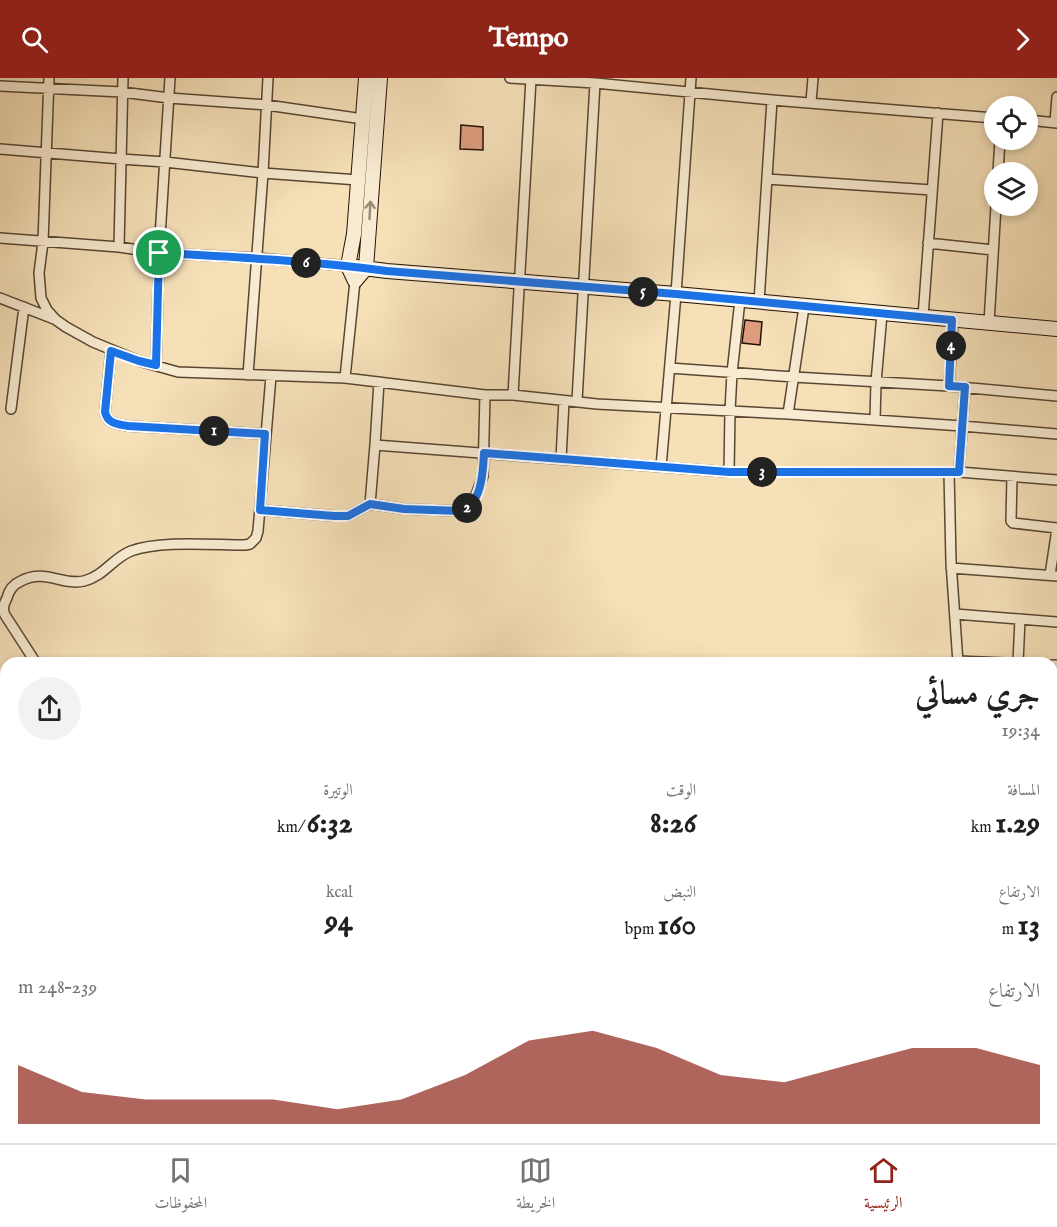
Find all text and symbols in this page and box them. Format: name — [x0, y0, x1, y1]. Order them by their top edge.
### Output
text: Tempo — [489, 22, 568, 56]
icon: search — [18, 23, 51, 56]
icon: forward — [1006, 23, 1039, 56]
map controls — [984, 96, 1038, 216]
button: locate — [984, 96, 1038, 150]
button: layers — [984, 162, 1038, 216]
one-way arrow — [364, 201, 375, 220]
pin — [133, 227, 184, 278]
icon: arrive — [142, 236, 175, 269]
pin: 6 — [291, 248, 321, 278]
text: 6 — [303, 253, 309, 273]
pin: 5 — [628, 277, 658, 307]
text: 5 — [640, 282, 646, 302]
pin: 4 — [936, 331, 966, 361]
text: 4 — [947, 336, 955, 356]
pin: 1 — [199, 416, 229, 446]
text: 1 — [211, 421, 217, 441]
pin: 3 — [747, 457, 777, 487]
text: 3 — [759, 462, 765, 482]
pin: 2 — [452, 493, 482, 523]
text: 2 — [463, 498, 471, 518]
text: جري مسائي — [915, 674, 1040, 716]
button: share — [18, 677, 81, 740]
text: 19:34 — [1001, 718, 1040, 743]
text: الوتيرة — [323, 781, 353, 801]
text: الوقت — [666, 781, 696, 801]
text: المسافة — [1007, 781, 1040, 801]
text: 6:32 — [307, 805, 353, 843]
text: 8:26 — [650, 805, 696, 843]
text: 1.29 — [995, 805, 1040, 843]
text: /km — [277, 818, 307, 838]
text: km — [971, 818, 995, 838]
text: kcal — [326, 883, 353, 903]
text: النبض — [663, 883, 696, 903]
text: الارتفاع — [998, 883, 1040, 903]
text: 94 — [325, 903, 353, 941]
text: 160 — [658, 907, 696, 945]
text: 13 — [1018, 907, 1040, 945]
text: bpm — [625, 920, 658, 940]
text: m — [1002, 920, 1018, 940]
text: 239–248 m — [18, 975, 97, 1000]
text: الارتفاع — [988, 979, 1040, 1004]
tab: المحفوظات — [154, 1154, 207, 1218]
tab: الخريطة — [516, 1154, 555, 1218]
tab: الرئيسية — [864, 1154, 903, 1218]

